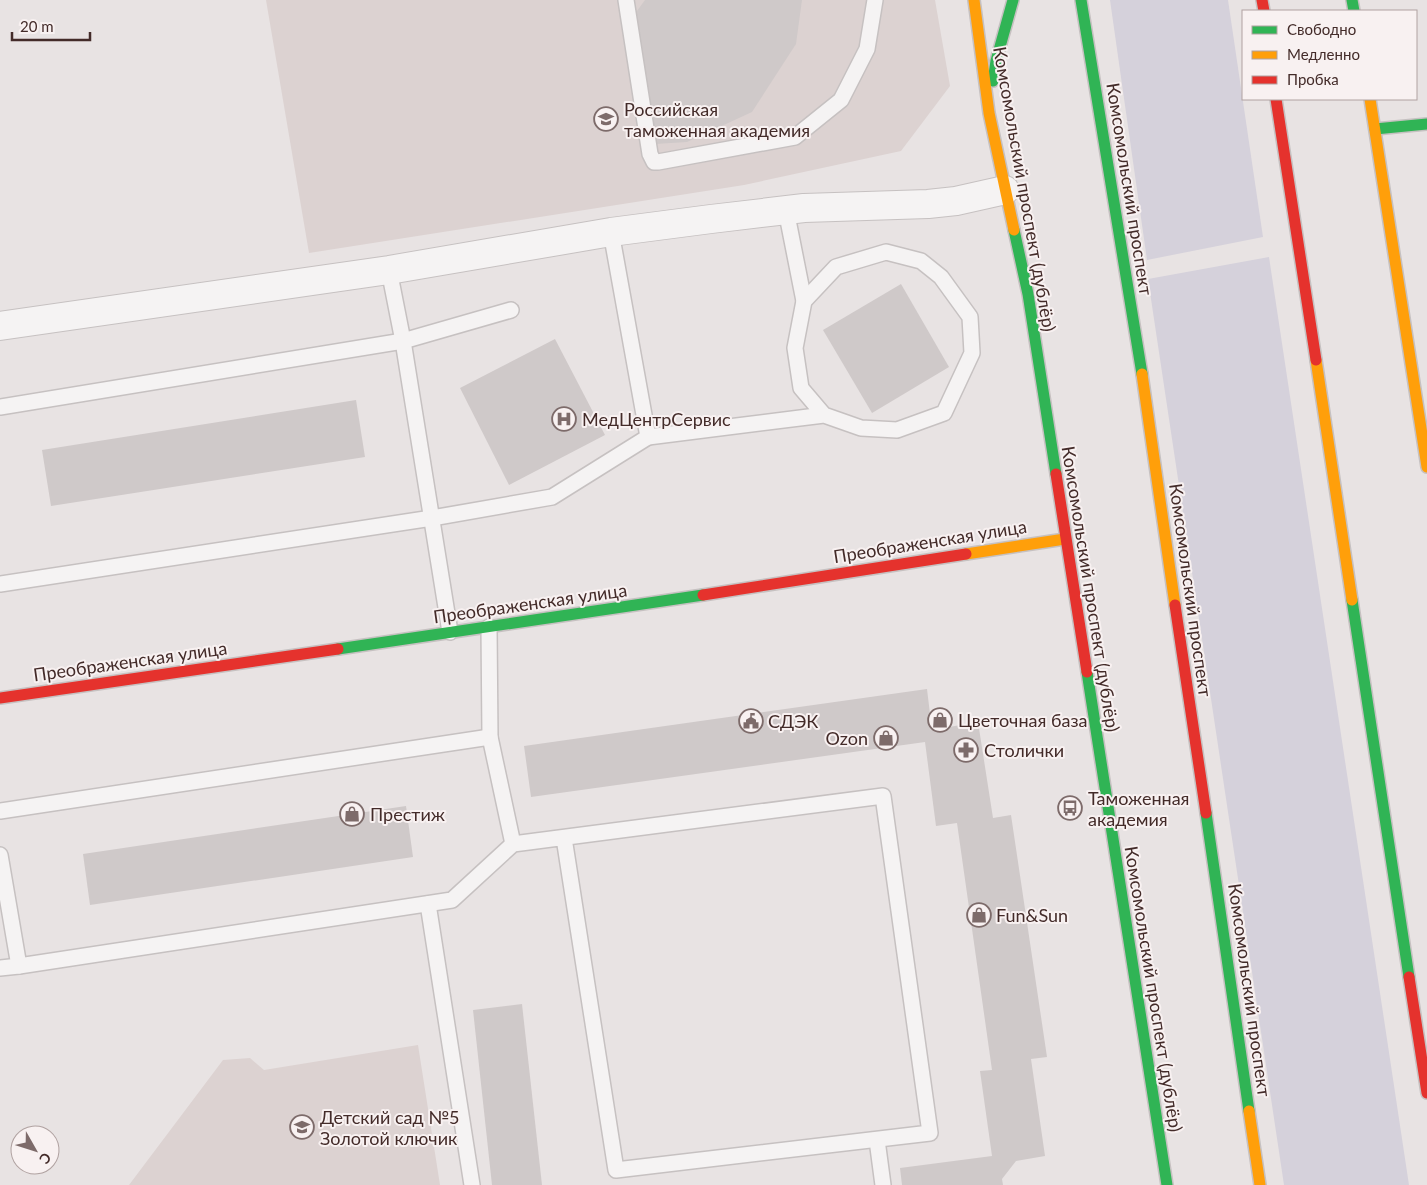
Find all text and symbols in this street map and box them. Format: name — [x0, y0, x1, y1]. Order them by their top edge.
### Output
scale bar — [12, 10, 90, 42]
legend — [1242, 10, 1417, 100]
text: 20 m — [20, 17, 54, 35]
text: Свободно — [1287, 20, 1356, 38]
street label: Комсомольский проспект (дублёр) — [989, 45, 1061, 333]
text: Медленно — [1287, 45, 1360, 63]
text: Пробка — [1287, 70, 1339, 88]
street label: Комсомольский проспект — [1102, 81, 1158, 297]
place label: Российская таможенная академия — [624, 98, 810, 141]
school or university icon: Российская таможенная академия — [593, 106, 619, 132]
hospital icon: МедЦентрСервис — [551, 406, 577, 432]
place label: МедЦентрСервис — [582, 408, 731, 430]
street label: Комсомольский проспект (дублёр) — [1058, 445, 1124, 733]
street label: Комсомольский проспект — [1165, 482, 1217, 698]
street label: Преображенская улица — [832, 515, 1028, 567]
street label: Преображенская улица — [432, 579, 628, 627]
street label: Преображенская улица — [32, 637, 228, 685]
shop icon: Цветочная база — [927, 707, 953, 733]
public building icon: СДЭК — [738, 708, 764, 734]
place label: Цветочная база — [958, 709, 1087, 731]
place label: СДЭК — [768, 710, 818, 732]
shop icon: Ozon — [873, 725, 899, 751]
place label: Ozon — [826, 727, 868, 749]
pharmacy icon: Столички — [953, 737, 979, 763]
place label: Столички — [984, 739, 1064, 761]
place label: Таможенная академия — [1088, 787, 1190, 830]
bus stop icon: Таможенная академия — [1057, 795, 1083, 821]
shop icon: Престиж — [339, 801, 365, 827]
place label: Престиж — [370, 803, 445, 825]
street label: Комсомольский проспект (дублёр) — [1121, 845, 1187, 1133]
street label: Комсомольский проспект — [1224, 882, 1276, 1098]
shop icon: Fun&Sun — [966, 902, 992, 928]
place label: Fun&Sun — [996, 904, 1068, 926]
place label: Детский сад №5 Золотой ключик — [320, 1106, 460, 1149]
school or university icon: Детский сад №5 Золотой ключик — [289, 1114, 315, 1140]
north arrow — [10, 1125, 60, 1175]
text: С — [36, 1150, 55, 1168]

